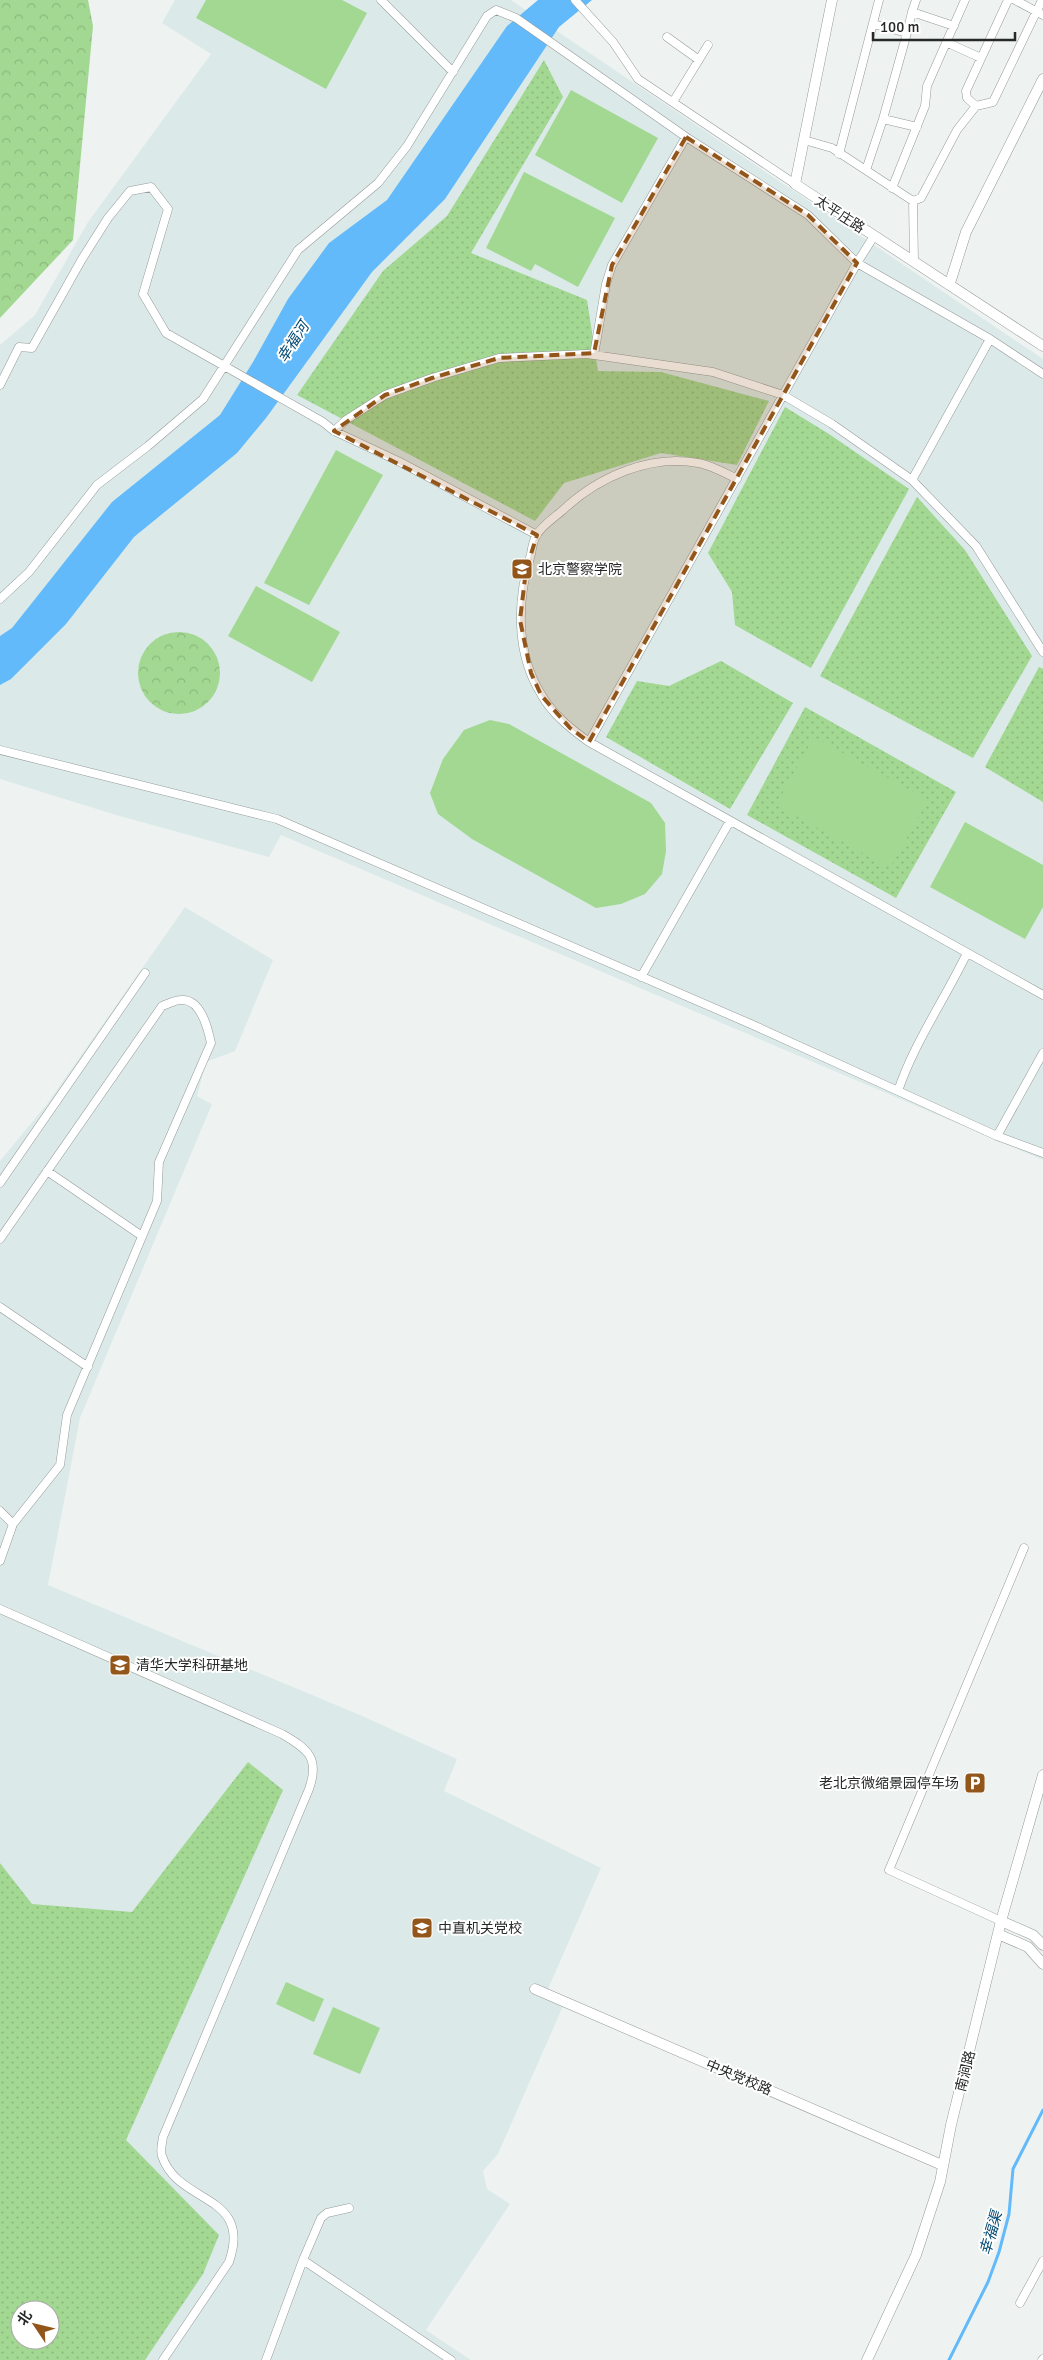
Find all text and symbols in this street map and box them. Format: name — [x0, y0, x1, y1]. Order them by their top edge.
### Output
scale bar — [873, 10, 1016, 42]
text: 100 m — [880, 18, 920, 36]
street label: 太平庄路 — [812, 192, 868, 237]
water label: 幸福河 — [273, 316, 314, 366]
school or university icon: 北京警察学院 — [510, 557, 534, 581]
place label: 北京警察学院 — [538, 561, 622, 578]
school or university icon: 清华大学科研基地 — [108, 1653, 132, 1677]
place label: 清华大学科研基地 — [136, 1657, 248, 1674]
parking icon: 老北京微缩景园停车场 — [963, 1771, 987, 1795]
place label: 老北京微缩景园停车场 — [819, 1775, 959, 1792]
school or university icon: 中直机关党校 — [410, 1916, 434, 1940]
place label: 中直机关党校 — [438, 1920, 522, 1937]
street label: 南涧路 — [952, 2049, 979, 2094]
street label: 中央党校路 — [703, 2056, 774, 2099]
water label: 幸福渠 — [976, 2207, 1006, 2257]
north arrow — [10, 2300, 60, 2350]
text: 北 — [14, 2307, 36, 2328]

